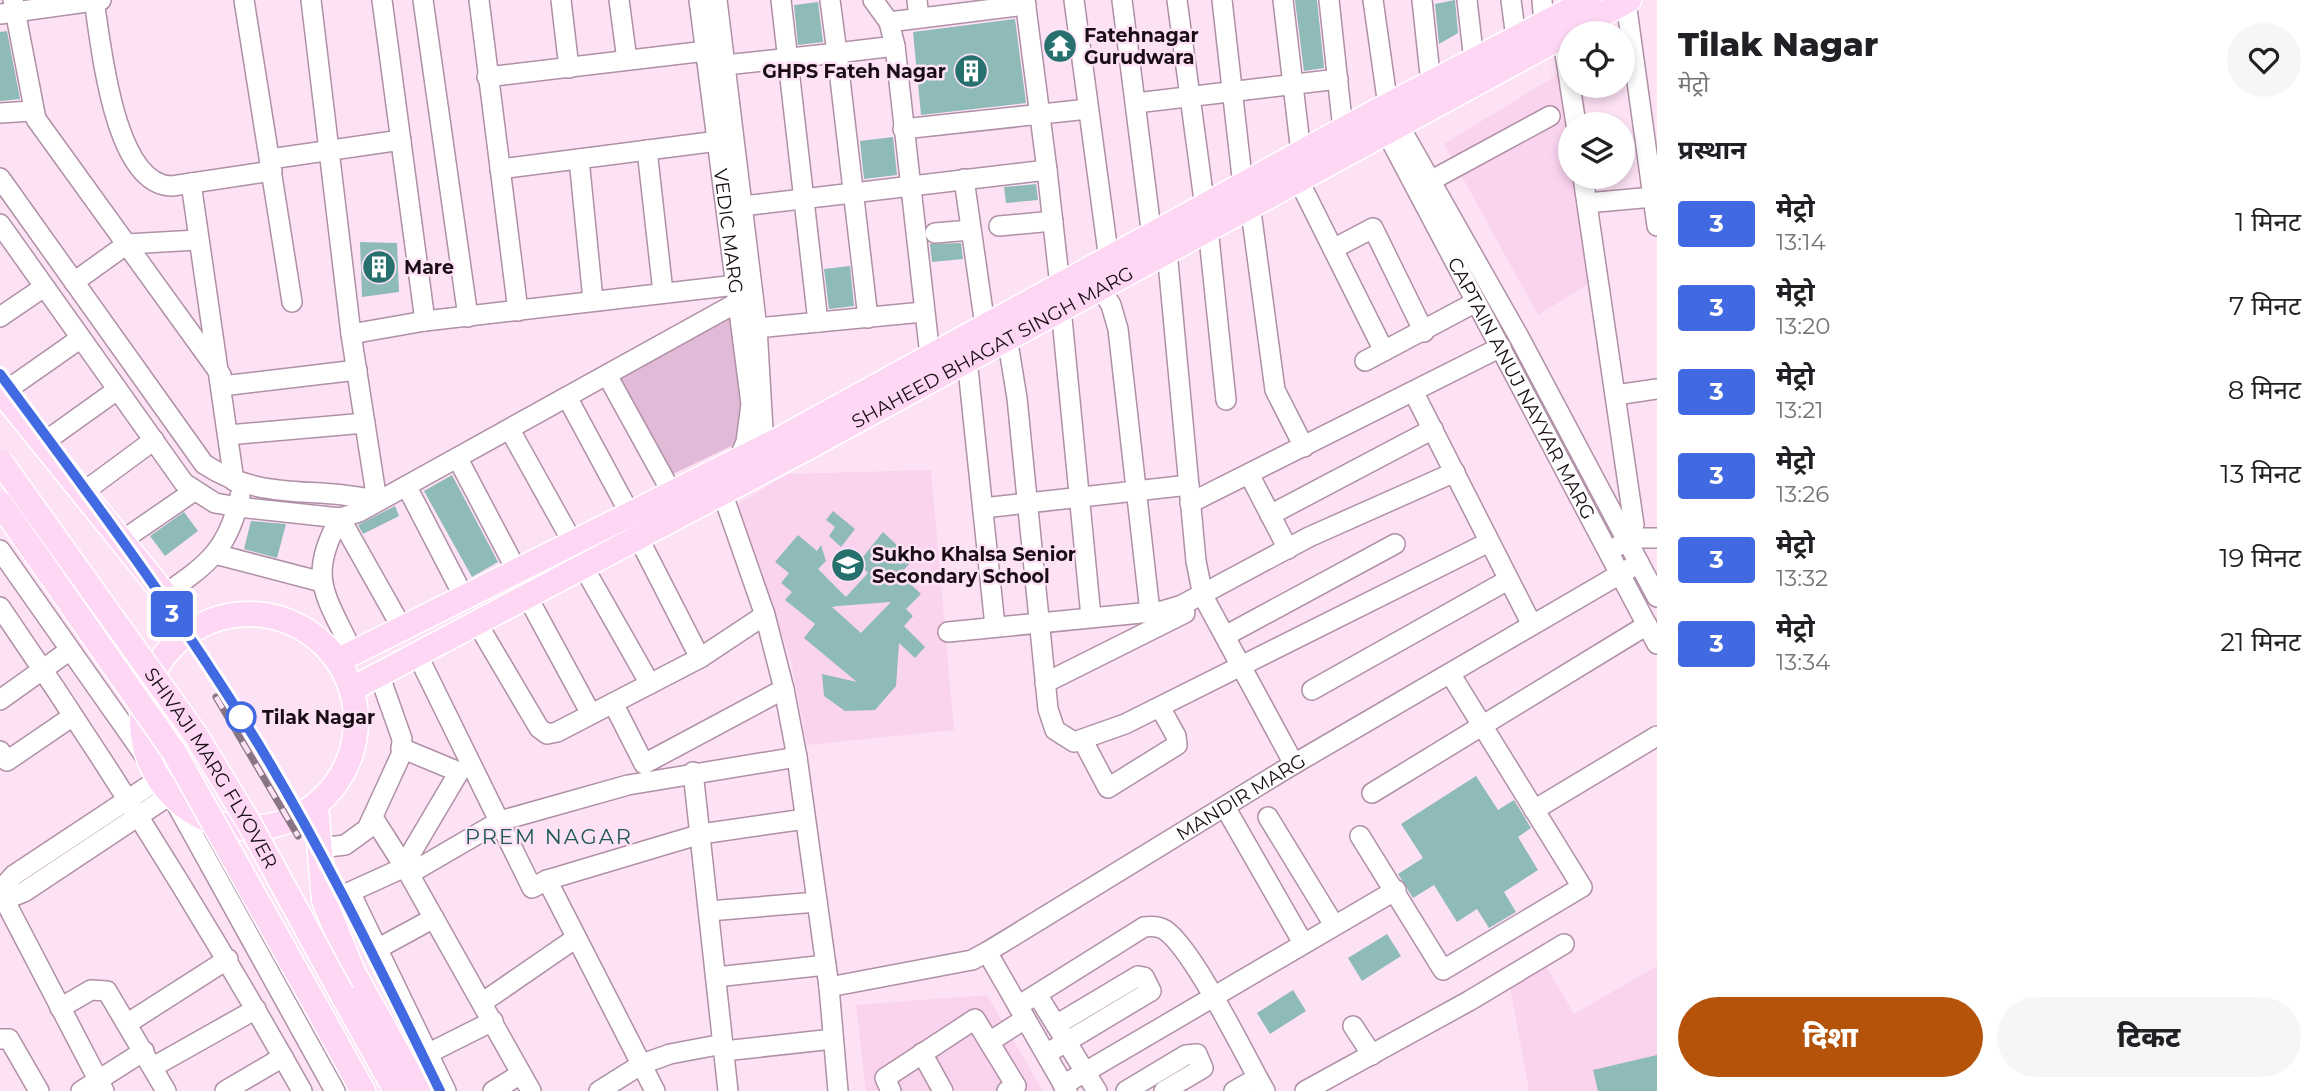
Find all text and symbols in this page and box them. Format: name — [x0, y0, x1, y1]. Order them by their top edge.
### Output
map controls — [1558, 21, 1635, 189]
button: locate — [1558, 21, 1635, 98]
button: heart — [2227, 23, 2301, 97]
place label: Fatehnagar Gurudwara — [1084, 24, 1199, 69]
text: Tilak Nagar — [1678, 24, 1878, 64]
temple icon: Fatehnagar Gurudwara — [1041, 27, 1079, 65]
building icon: GHPS Fateh Nagar — [952, 52, 990, 90]
place label: GHPS Fateh Nagar — [762, 60, 946, 83]
text: मेट्रो — [1678, 70, 1709, 98]
button: layers — [1558, 112, 1635, 189]
text: प्रस्थान — [1678, 134, 1746, 166]
street label: VEDIC MARG — [709, 167, 748, 295]
text: मेट्रो — [1776, 192, 1815, 224]
text: 1 मिनट — [2235, 206, 2301, 238]
text: 3 — [1709, 209, 1724, 238]
text: 13:14 — [1776, 228, 1826, 256]
building icon: Mare — [360, 248, 398, 286]
street label: CAPTAIN ANUJ NAYYAR MARG — [1443, 253, 1600, 523]
place label: Mare — [404, 256, 454, 279]
street label: SHAHEED BHAGAT SINGH MARG — [848, 261, 1137, 433]
text: मेट्रो — [1776, 276, 1815, 308]
text: 7 मिनट — [2229, 290, 2301, 322]
text: 3 — [1709, 293, 1724, 322]
text: 13:20 — [1776, 312, 1830, 340]
text: मेट्रो — [1776, 360, 1815, 392]
text: 8 मिनट — [2228, 374, 2301, 406]
text: 3 — [1709, 377, 1724, 406]
text: 13:21 — [1776, 396, 1824, 424]
text: मेट्रो — [1776, 444, 1815, 476]
text: 13 मिनट — [2220, 458, 2301, 490]
text: 3 — [1709, 461, 1724, 490]
text: 13:26 — [1776, 480, 1829, 508]
text: मेट्रो — [1776, 528, 1815, 560]
text: 19 मिनट — [2219, 542, 2301, 574]
place label: Sukho Khalsa Senior Secondary School — [872, 543, 1076, 588]
text: 3 — [1709, 545, 1724, 574]
school or university icon: Sukho Khalsa Senior Secondary School — [829, 546, 867, 584]
text: 13:32 — [1776, 564, 1828, 592]
line badge: 3 — [149, 591, 195, 637]
text: 3 — [165, 599, 179, 628]
text: मेट्रो — [1776, 612, 1815, 644]
text: 21 मिनट — [2220, 626, 2301, 658]
text: 3 — [1709, 629, 1724, 658]
text: 13:34 — [1776, 648, 1830, 676]
street label: SHIVAJI MARG FLYOVER — [139, 663, 282, 873]
marker: Tilak Nagar — [226, 702, 256, 732]
place label: Tilak Nagar — [262, 706, 375, 729]
street label: MANDIR MARG — [1172, 749, 1310, 845]
district label: PREM NAGAR — [465, 824, 633, 849]
button: दिशा — [1678, 997, 1983, 1077]
button: टिकट — [1997, 997, 2301, 1077]

